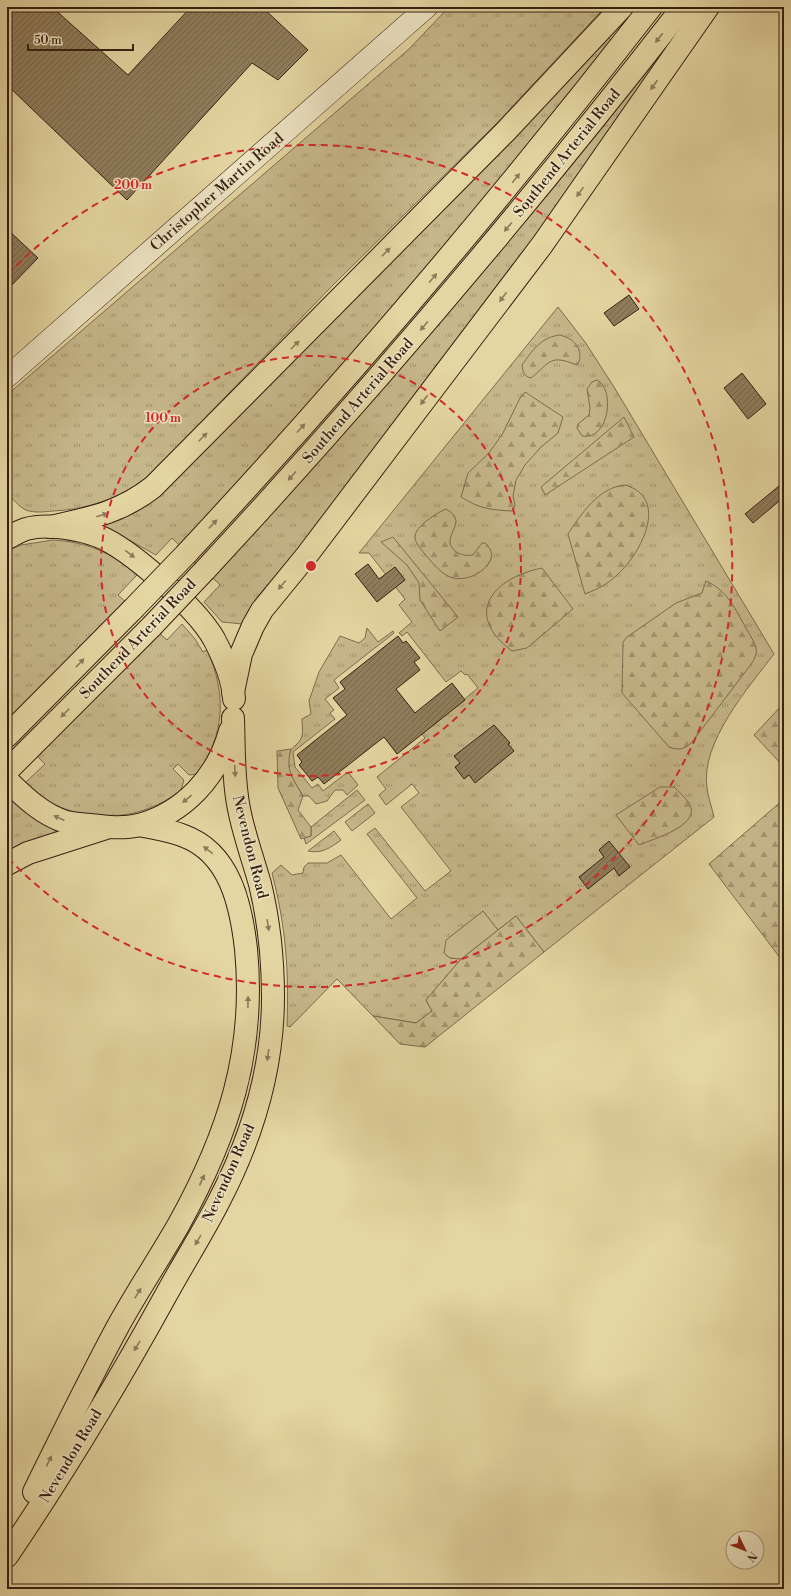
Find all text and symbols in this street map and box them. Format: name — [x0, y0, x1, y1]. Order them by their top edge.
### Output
scale bar — [28, 26, 133, 52]
one-way arrow — [655, 32, 663, 43]
text: 50 m — [34, 33, 62, 48]
one-way arrow — [650, 80, 658, 90]
street label: Southend Arterial Road — [509, 85, 625, 221]
street label: Christopher Martin Road — [146, 128, 288, 255]
one-way arrow — [511, 172, 520, 183]
text: 200 m — [114, 178, 152, 193]
one-way arrow — [576, 187, 584, 197]
one-way arrow — [503, 221, 512, 232]
one-way arrow — [381, 247, 391, 257]
one-way arrow — [428, 272, 437, 283]
one-way arrow — [499, 291, 507, 302]
one-way arrow — [419, 321, 428, 331]
street label: Southend Arterial Road — [298, 334, 418, 468]
one-way arrow — [290, 340, 300, 350]
one-way arrow — [420, 395, 429, 406]
text: 100 m — [145, 411, 181, 426]
one-way arrow — [296, 424, 305, 433]
one-way arrow — [198, 432, 208, 442]
one-way arrow — [287, 471, 296, 481]
one-way arrow — [96, 511, 108, 517]
one-way arrow — [209, 519, 218, 529]
one-way arrow — [124, 550, 135, 558]
centre of rings — [304, 559, 318, 573]
street label: Southend Arterial Road — [76, 575, 201, 703]
one-way arrow — [278, 579, 287, 590]
one-way arrow — [75, 658, 85, 668]
one-way arrow — [60, 708, 70, 718]
one-way arrow — [232, 765, 239, 777]
street label: Nevendon Road — [228, 793, 272, 901]
one-way arrow — [182, 795, 193, 804]
one-way arrow — [53, 815, 64, 821]
one-way arrow — [202, 846, 213, 854]
one-way arrow — [265, 919, 271, 931]
one-way arrow — [245, 995, 251, 1008]
one-way arrow — [265, 1048, 271, 1061]
street label: Nevendon Road — [199, 1120, 259, 1225]
one-way arrow — [199, 1175, 205, 1186]
one-way arrow — [194, 1234, 201, 1246]
one-way arrow — [134, 1287, 141, 1299]
one-way arrow — [134, 1340, 141, 1352]
street label: Nevendon Road — [36, 1405, 107, 1506]
one-way arrow — [46, 1455, 52, 1467]
north arrow — [725, 1530, 765, 1570]
text: N — [743, 1548, 760, 1564]

